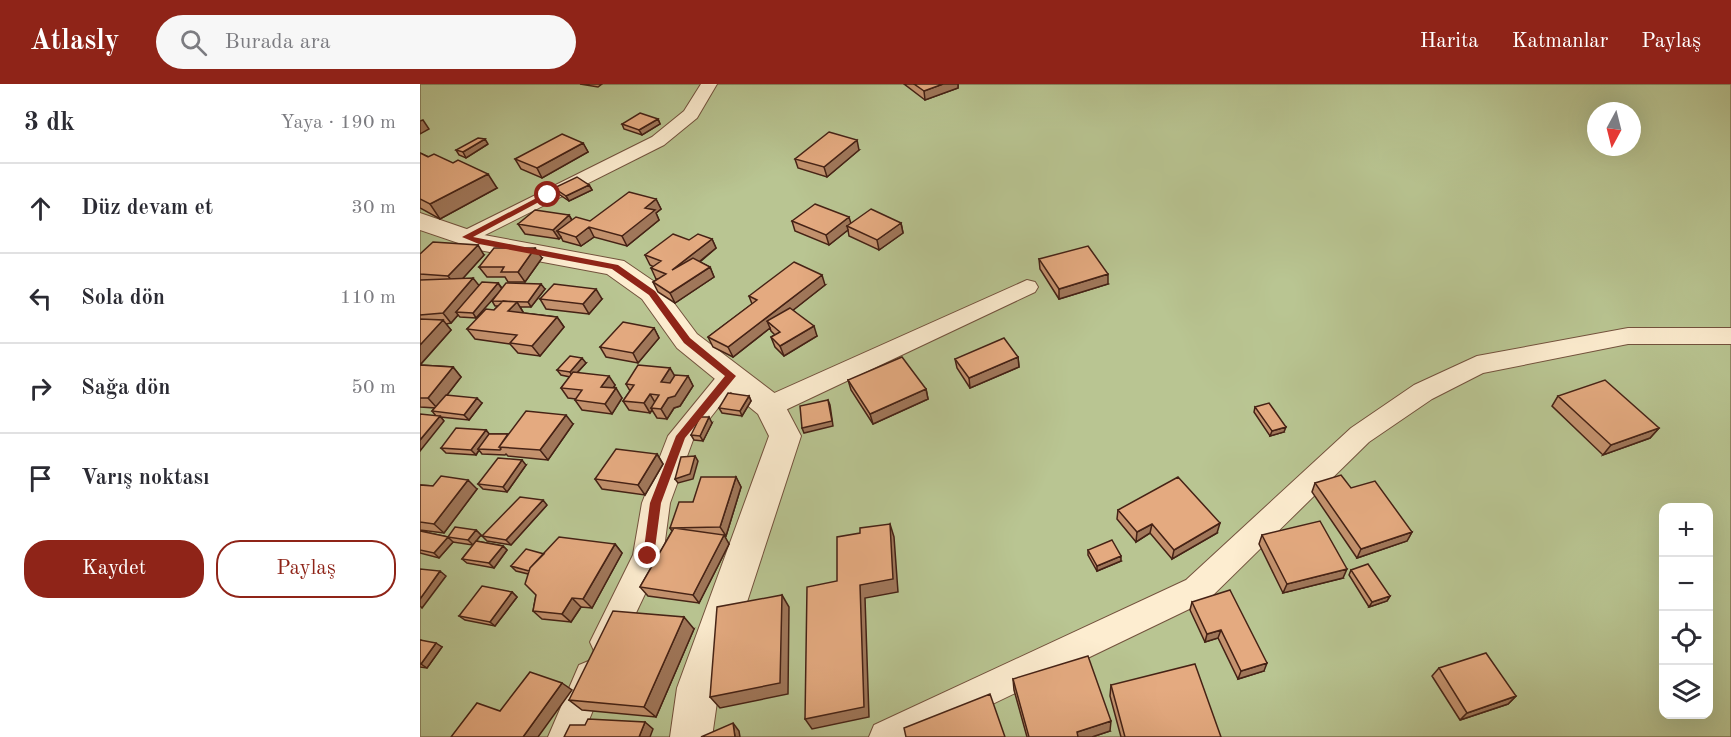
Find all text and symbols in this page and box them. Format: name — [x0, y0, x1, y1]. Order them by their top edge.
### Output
search box — [156, 15, 576, 69]
icon: search — [177, 26, 210, 59]
text: Atlasly — [30, 28, 120, 56]
text: Burada ara — [225, 31, 331, 53]
text: Harita — [1420, 31, 1479, 52]
text: Katmanlar — [1512, 31, 1608, 52]
text: Paylaş — [1641, 31, 1701, 52]
north arrow — [1587, 102, 1641, 156]
text: 3 dk — [24, 110, 75, 136]
text: Yaya · 190 m — [280, 113, 396, 133]
route start — [534, 181, 560, 207]
icon: ahead — [24, 192, 57, 225]
text: Düz devam et — [81, 197, 213, 219]
text: 30 m — [351, 198, 396, 218]
icon: left — [24, 282, 57, 315]
text: Sola dön — [81, 287, 165, 309]
text: 110 m — [340, 288, 396, 308]
icon: right — [24, 372, 57, 405]
text: Sağa dön — [81, 377, 171, 399]
text: 50 m — [351, 378, 396, 398]
icon: arrive — [24, 462, 57, 495]
text: Varış noktası — [81, 467, 210, 489]
map controls — [1659, 503, 1713, 719]
button: + — [1659, 503, 1713, 557]
button: Kaydet — [24, 540, 204, 598]
button: Paylaş — [216, 540, 396, 598]
route end — [634, 542, 660, 568]
button: − — [1659, 557, 1713, 611]
button: locate — [1659, 611, 1713, 665]
button: layers — [1659, 665, 1713, 719]

